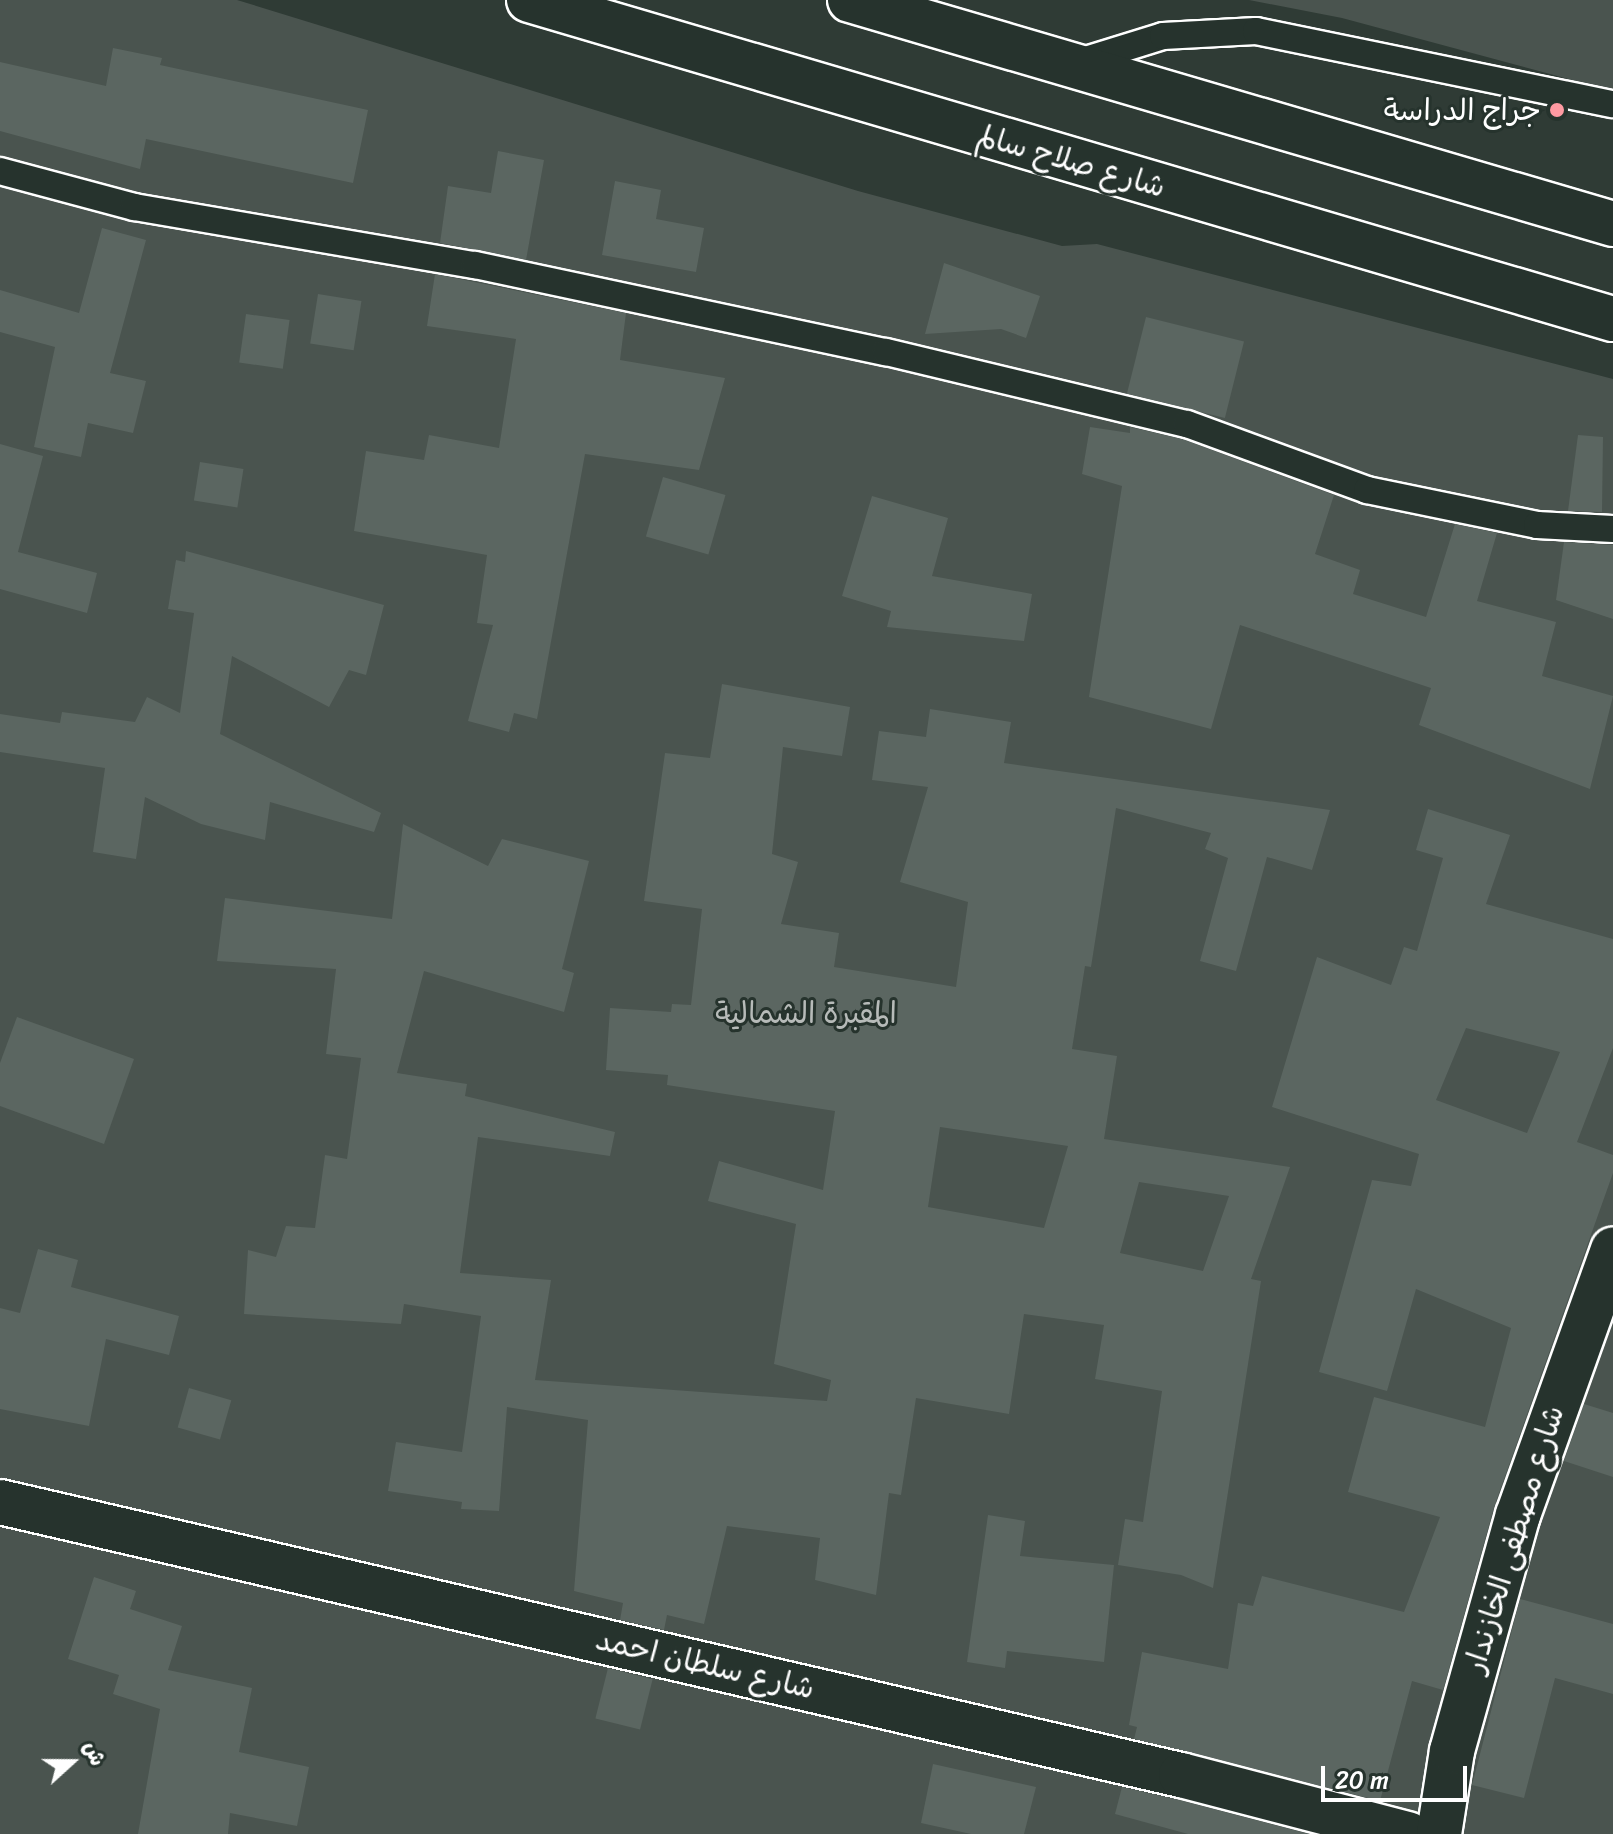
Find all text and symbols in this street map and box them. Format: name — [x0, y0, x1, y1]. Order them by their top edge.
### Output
place label: جراج الدراسة — [1384, 92, 1541, 128]
marker: جراج الدراسة — [1548, 101, 1566, 119]
street label: شارع صلاح سالم — [972, 117, 1170, 205]
park label: المقبرة الشمالية — [715, 995, 897, 1031]
street label: شارع مصطفى الخازندار — [1456, 1401, 1572, 1677]
street label: شارع سلطان احمد — [592, 1621, 818, 1707]
north arrow — [32, 1722, 112, 1802]
text: ش — [72, 1735, 117, 1771]
scale bar — [1325, 1750, 1471, 1800]
text: 20 m — [1335, 1759, 1389, 1801]

